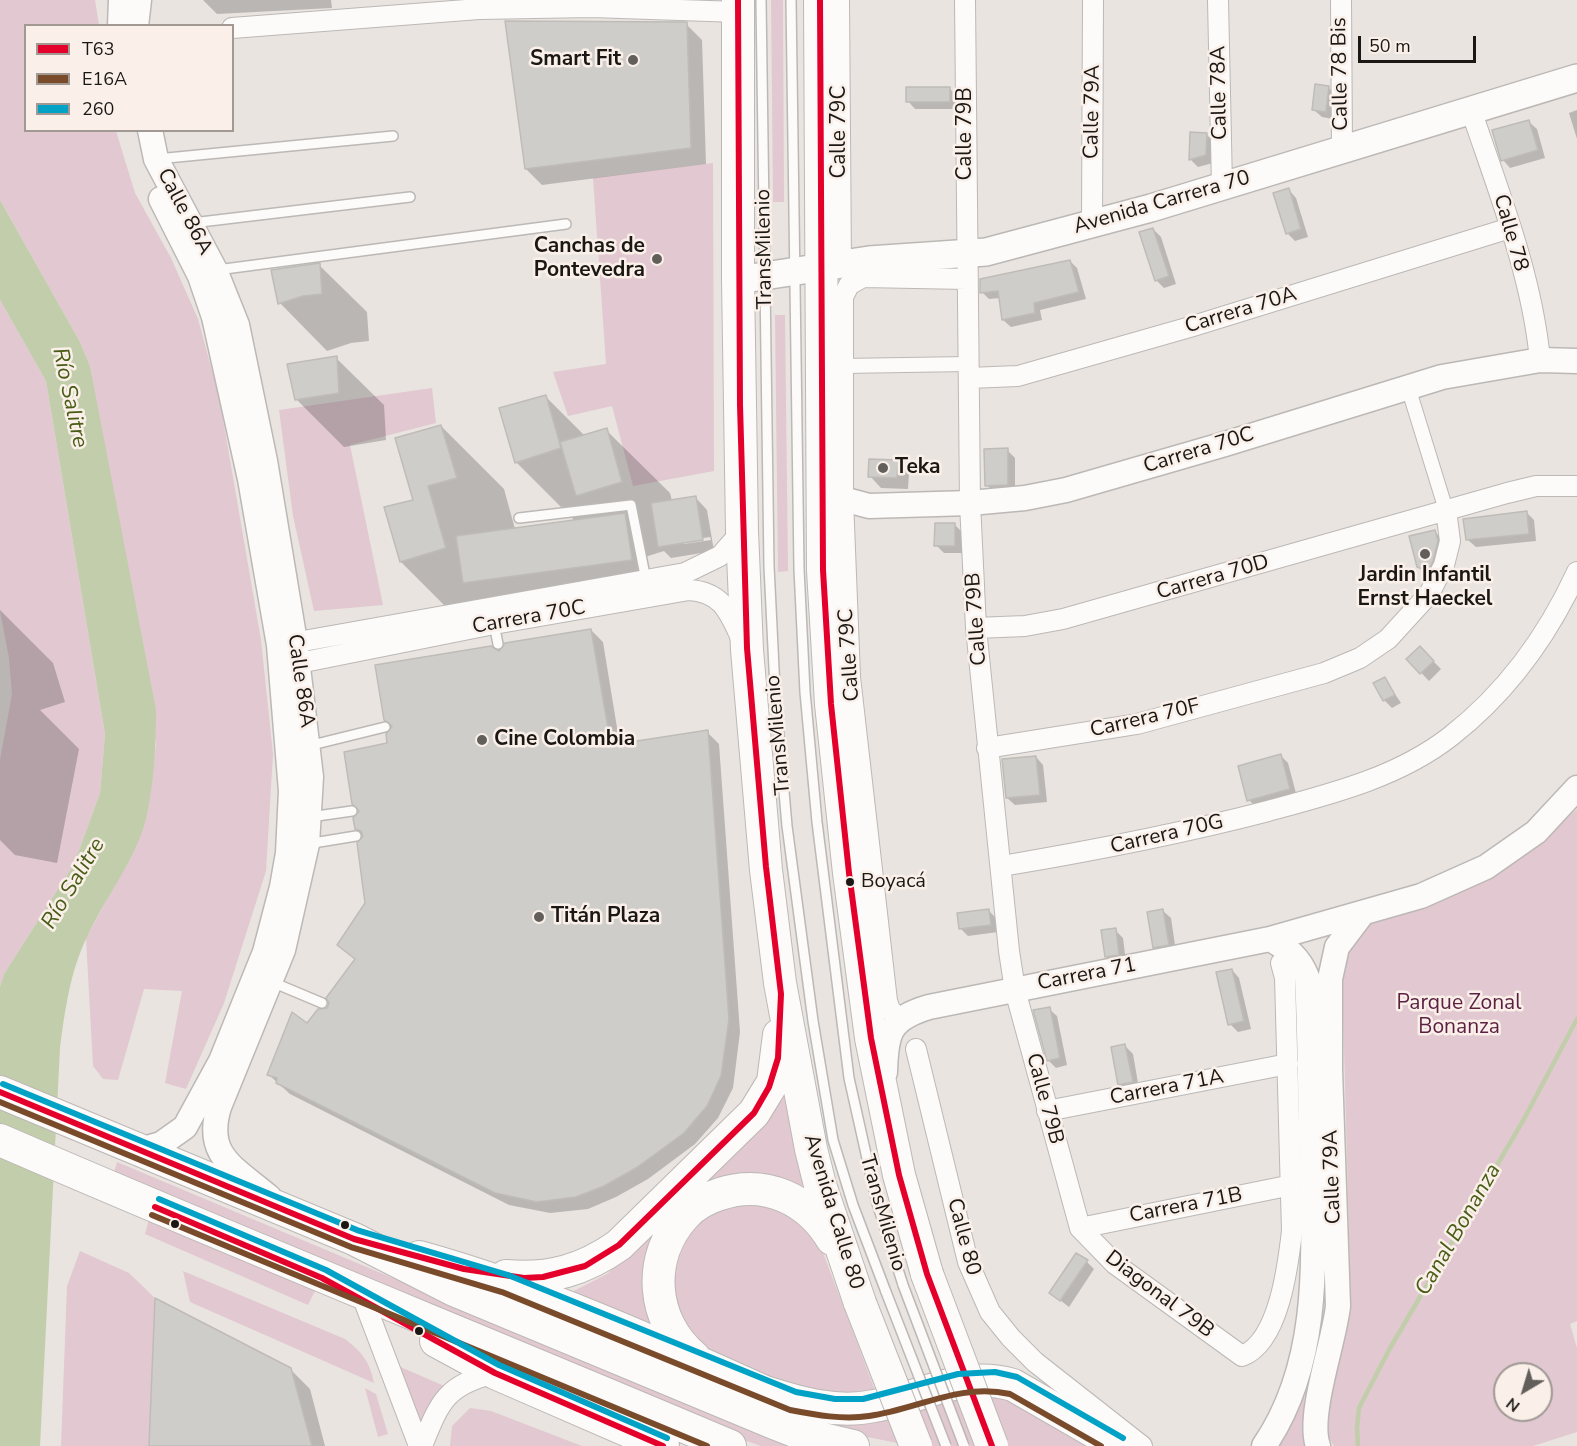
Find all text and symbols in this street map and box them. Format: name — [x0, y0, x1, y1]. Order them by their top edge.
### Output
street label: Calle 78 Bis — [1327, 17, 1355, 131]
legend — [24, 24, 234, 132]
scale bar — [1361, 24, 1480, 62]
text: 50 m — [1369, 34, 1411, 58]
text: T63 — [82, 37, 114, 61]
street label: Calle 78A — [1207, 46, 1233, 140]
place label: Smart Fit — [530, 47, 621, 73]
marker: Smart Fit — [626, 53, 640, 67]
street label: Calle 79A — [1080, 65, 1106, 159]
text: E16A — [82, 67, 127, 91]
street label: Calle 79C — [827, 85, 853, 179]
street label: Calle 79B — [953, 87, 979, 181]
text: 260 — [82, 97, 114, 121]
street label: Calle 86A — [151, 164, 217, 260]
street label: Avenida Carrera 70 — [1071, 166, 1253, 240]
street label: TransMilenio — [751, 189, 779, 309]
street label: Calle 78 — [1487, 192, 1533, 274]
place label: Canchas de Pontevedra — [534, 234, 645, 284]
marker: Canchas de Pontevedra — [650, 252, 664, 266]
street label: Carrera 70A — [1182, 282, 1300, 340]
water label: Río Salitre — [46, 346, 92, 450]
street label: Carrera 70C — [1141, 422, 1257, 480]
place label: Teka — [895, 455, 940, 481]
marker: Teka — [876, 461, 890, 475]
marker: Jardin Infantil Ernst Haeckel — [1418, 547, 1432, 561]
street label: Carrera 70D — [1154, 550, 1272, 606]
place label: Jardin Infantil Ernst Haeckel — [1357, 563, 1493, 613]
street label: Calle 79B — [961, 572, 993, 666]
street label: Carrera 70C — [471, 596, 587, 640]
street label: Calle 79C — [834, 608, 866, 702]
street label: Calle 86A — [281, 633, 319, 729]
street label: TransMilenio — [761, 674, 797, 796]
street label: Carrera 70F — [1088, 694, 1202, 744]
place label: Cine Colombia — [494, 727, 635, 753]
marker: Cine Colombia — [475, 733, 489, 747]
street label: Carrera 70G — [1108, 810, 1226, 860]
water label: Río Salitre — [37, 834, 111, 934]
place label: Boyacá — [861, 870, 926, 894]
marker: Boyacá — [844, 876, 856, 888]
place label: Titán Plaza — [551, 904, 660, 930]
marker: Titán Plaza — [532, 910, 546, 924]
street label: Carrera 71 — [1035, 953, 1139, 997]
park label: Parque Zonal Bonanza — [1397, 991, 1521, 1041]
street label: Calle 79B — [1020, 1051, 1068, 1147]
street label: Carrera 71A — [1108, 1065, 1226, 1111]
street label: Calle 79A — [1319, 1129, 1347, 1225]
street label: Avenida Calle 80 — [797, 1131, 869, 1293]
street label: TransMilenio — [853, 1152, 911, 1274]
water label: Canal Bonanza — [1411, 1159, 1507, 1301]
street label: Carrera 71B — [1127, 1183, 1245, 1229]
street label: Calle 80 — [941, 1196, 985, 1278]
unlabelled marker — [169, 1218, 181, 1230]
unlabelled marker — [339, 1219, 351, 1231]
street label: Diagonal 79B — [1100, 1246, 1218, 1344]
unlabelled marker — [413, 1325, 425, 1337]
north arrow — [1493, 1362, 1553, 1422]
text: N — [1502, 1392, 1525, 1417]

